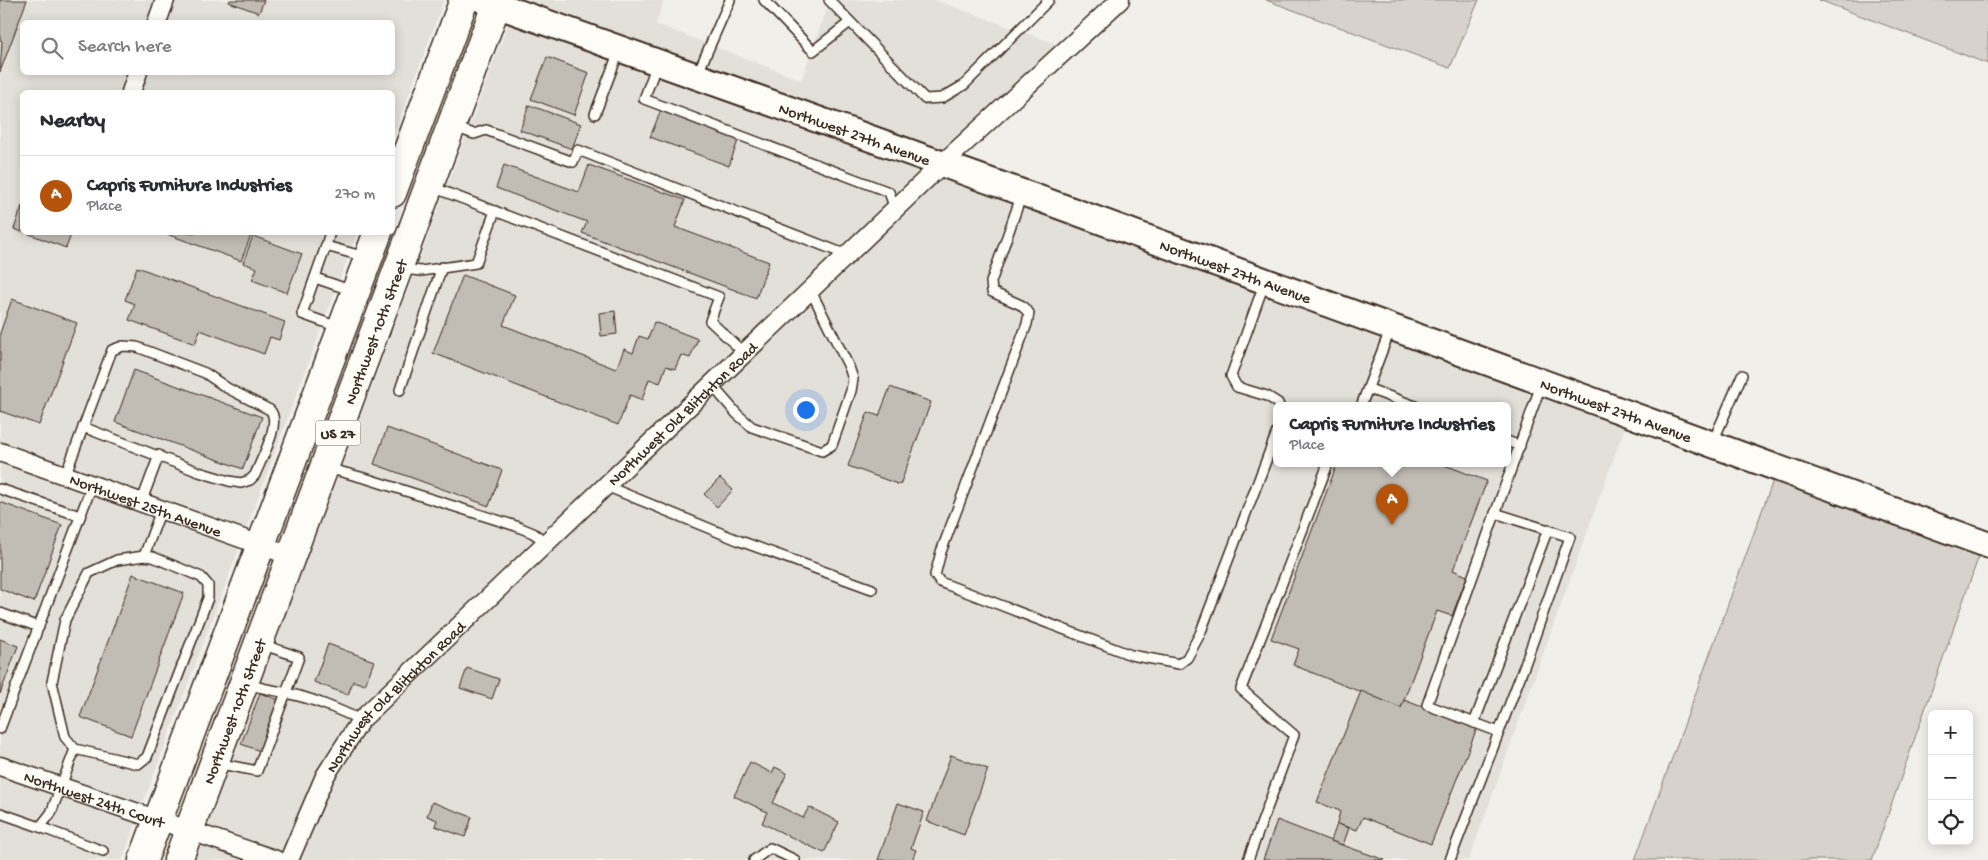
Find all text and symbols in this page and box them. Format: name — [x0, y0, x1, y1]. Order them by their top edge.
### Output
search box — [20, 20, 395, 75]
icon: search — [38, 34, 66, 62]
text: Search here — [78, 36, 172, 59]
street label: Northwest 27th Avenue — [775, 100, 933, 172]
text: Nearby — [40, 110, 105, 135]
text: Capris Furniture Industries — [87, 175, 292, 198]
text: A — [51, 186, 61, 205]
text: 270 m — [335, 186, 375, 205]
text: Place — [87, 198, 122, 217]
street label: Northwest 27th Avenue — [1156, 237, 1314, 310]
street label: Northwest 10th Street — [342, 256, 414, 408]
street label: Northwest Old Blitchton Road — [605, 338, 764, 491]
street label: Northwest 27th Avenue — [1537, 376, 1694, 449]
your location — [793, 397, 819, 423]
popup — [1273, 402, 1511, 467]
text: Capris Furniture Industries — [1290, 414, 1494, 437]
road number: US 27 — [316, 420, 360, 446]
text: Place — [1290, 437, 1325, 456]
street label: Northwest 25th Avenue — [66, 472, 224, 544]
pin: A — [1376, 484, 1408, 525]
street label: Northwest Old Blitchton Road — [324, 618, 472, 777]
street label: Northwest 10th Street — [201, 636, 273, 788]
map controls — [1928, 710, 1973, 845]
button: + — [1928, 710, 1973, 755]
button: − — [1928, 755, 1973, 800]
street label: Northwest 24th Court — [21, 769, 168, 835]
button: locate — [1928, 800, 1973, 845]

